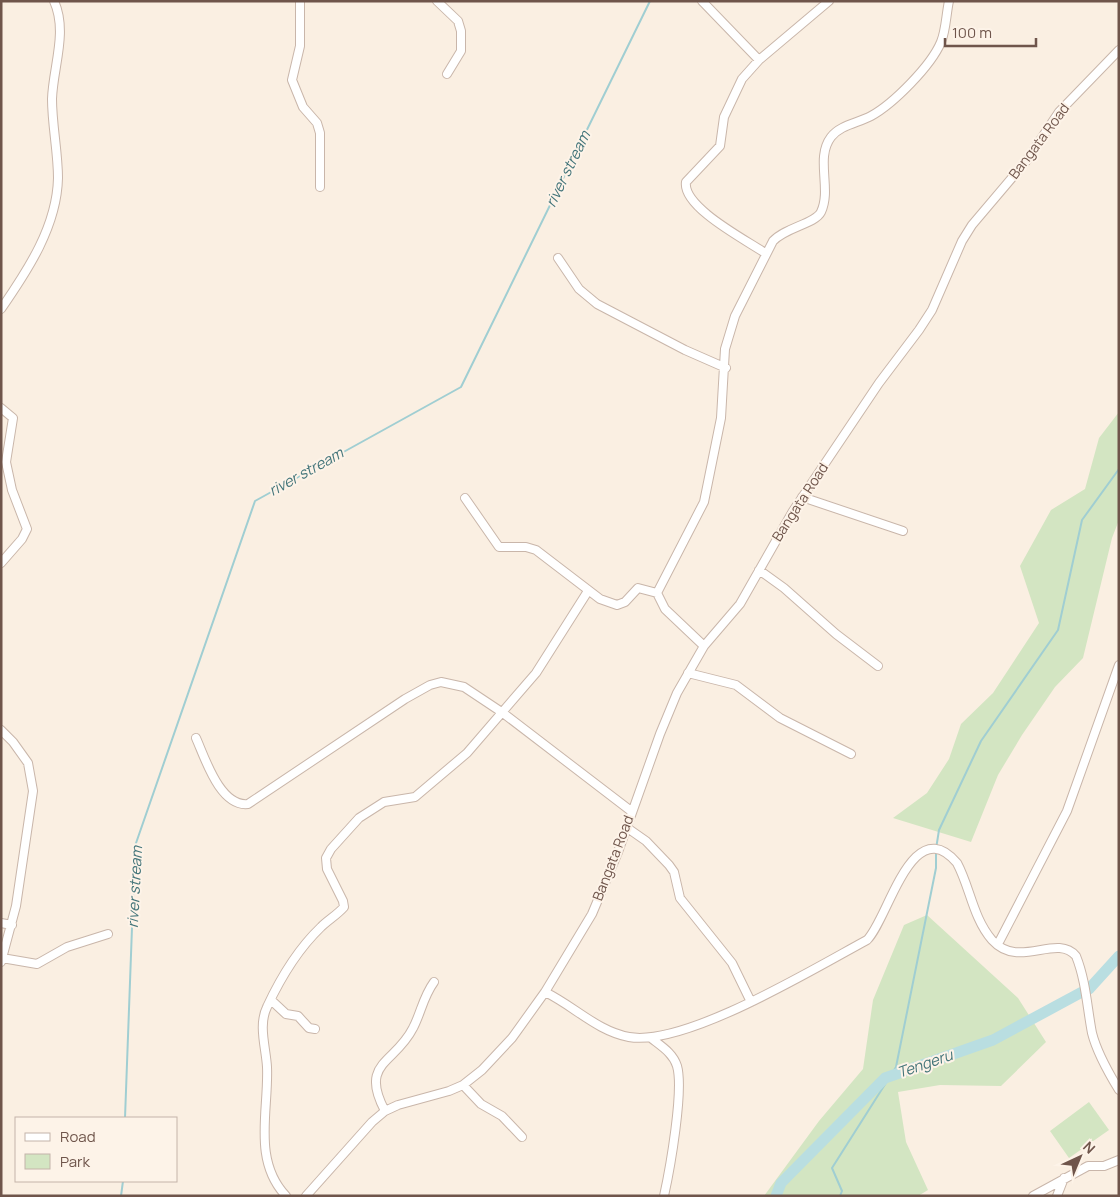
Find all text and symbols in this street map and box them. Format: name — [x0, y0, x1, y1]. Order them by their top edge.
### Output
scale bar — [945, 15, 1036, 47]
text: 100 m — [952, 22, 992, 43]
street label: Bangata Road — [1004, 99, 1073, 182]
water label: river stream — [540, 126, 596, 210]
water label: river stream — [265, 442, 348, 501]
street label: Bangata Road — [767, 459, 832, 545]
street label: Bangata Road — [588, 812, 638, 903]
water label: river stream — [122, 844, 147, 929]
water label: Tengeru — [894, 1044, 956, 1083]
legend — [15, 1117, 178, 1182]
text: Road — [60, 1126, 96, 1147]
north arrow — [1055, 1132, 1105, 1182]
text: N — [1079, 1137, 1100, 1158]
text: Park — [60, 1151, 90, 1172]

